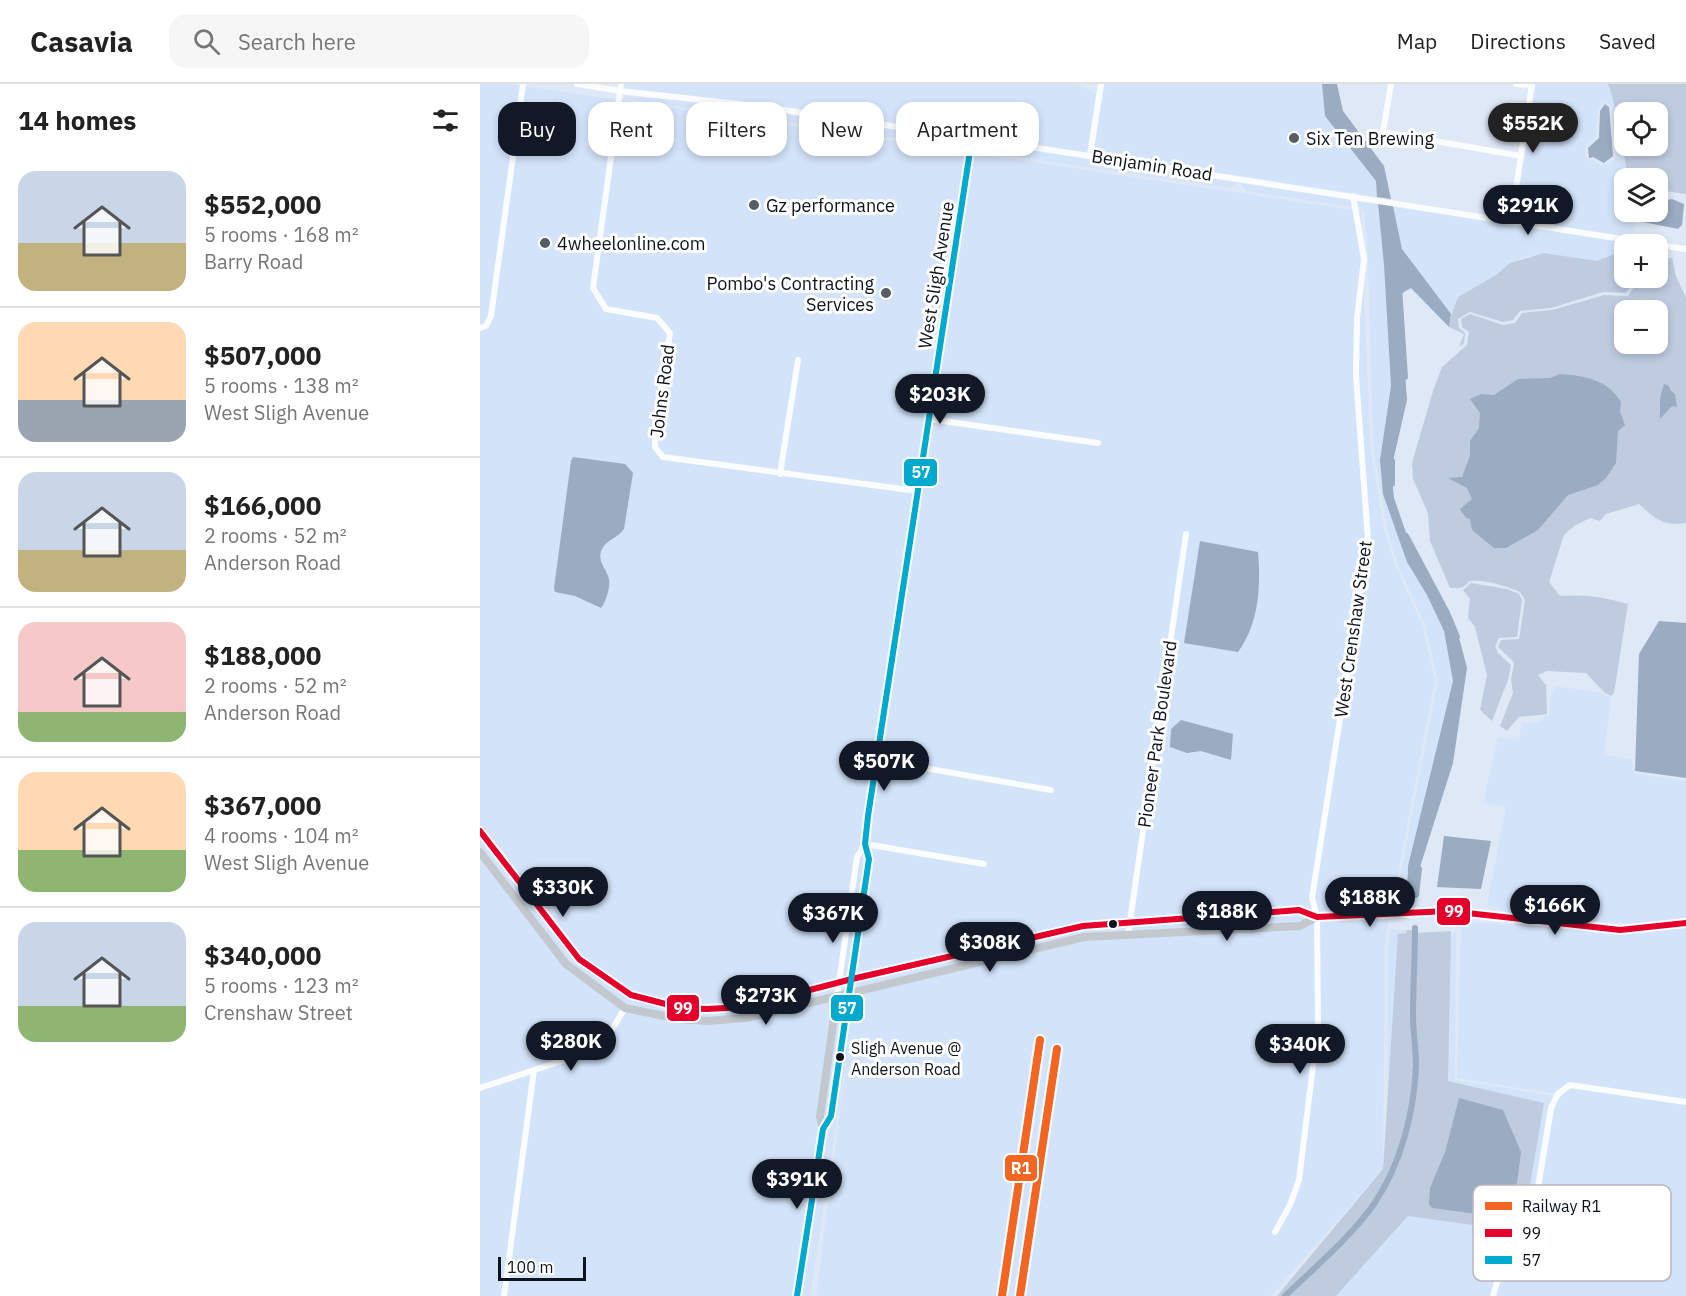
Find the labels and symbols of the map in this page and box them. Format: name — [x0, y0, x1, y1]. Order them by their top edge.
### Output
pin: $552K — [1491, 103, 1575, 154]
place label: Six Ten Brewing — [1306, 127, 1434, 150]
marker: Six Ten Brewing — [1287, 131, 1301, 145]
street label: Benjamin Road — [1090, 144, 1214, 186]
pin: $291K — [1486, 185, 1570, 236]
place label: Gz performance — [766, 194, 895, 217]
marker: Gz performance — [747, 198, 761, 212]
street label: West Sligh Avenue — [913, 200, 959, 350]
place label: 4wheelonline.com — [557, 232, 705, 255]
marker: 4wheelonline.com — [538, 236, 552, 250]
place label: Pombo's Contracting Services — [707, 272, 874, 316]
marker: Pombo's Contracting Services — [879, 286, 893, 300]
street label: Johns Road — [645, 343, 679, 439]
pin: $203K — [898, 374, 982, 425]
line badge: 57 — [903, 458, 938, 487]
text: 57 — [911, 462, 931, 482]
street label: West Crenshaw Street — [1329, 539, 1377, 719]
street label: Pioneer Park Boulevard — [1132, 639, 1182, 829]
pin: $507K — [842, 741, 926, 792]
pin: $330K — [521, 867, 605, 918]
pin: $188K — [1328, 877, 1412, 928]
pin: $166K — [1513, 885, 1597, 936]
pin: $188K — [1185, 891, 1269, 942]
pin: $367K — [791, 893, 875, 944]
line badge: 99 — [1436, 897, 1471, 926]
text: 99 — [1444, 901, 1464, 921]
unlabelled marker — [1107, 918, 1119, 930]
pin: $308K — [948, 922, 1032, 973]
pin: $273K — [724, 975, 808, 1026]
line badge: 99 — [666, 994, 700, 1022]
line badge: 57 — [830, 994, 864, 1022]
text: 99 — [673, 998, 693, 1018]
text: 57 — [837, 998, 857, 1018]
pin: $280K — [529, 1021, 613, 1072]
pin: $340K — [1258, 1024, 1342, 1075]
place label: Sligh Avenue @ Anderson Road — [851, 1038, 961, 1079]
marker: Sligh Avenue @ Anderson Road — [834, 1051, 846, 1063]
line badge: R1 — [1004, 1154, 1038, 1182]
text: R1 — [1011, 1158, 1032, 1178]
pin: $391K — [755, 1159, 839, 1210]
legend — [1473, 1185, 1671, 1281]
text: Railway R1 — [1522, 1196, 1601, 1216]
text: 99 — [1522, 1223, 1541, 1243]
text: 57 — [1522, 1250, 1541, 1270]
scale bar — [498, 1254, 586, 1282]

